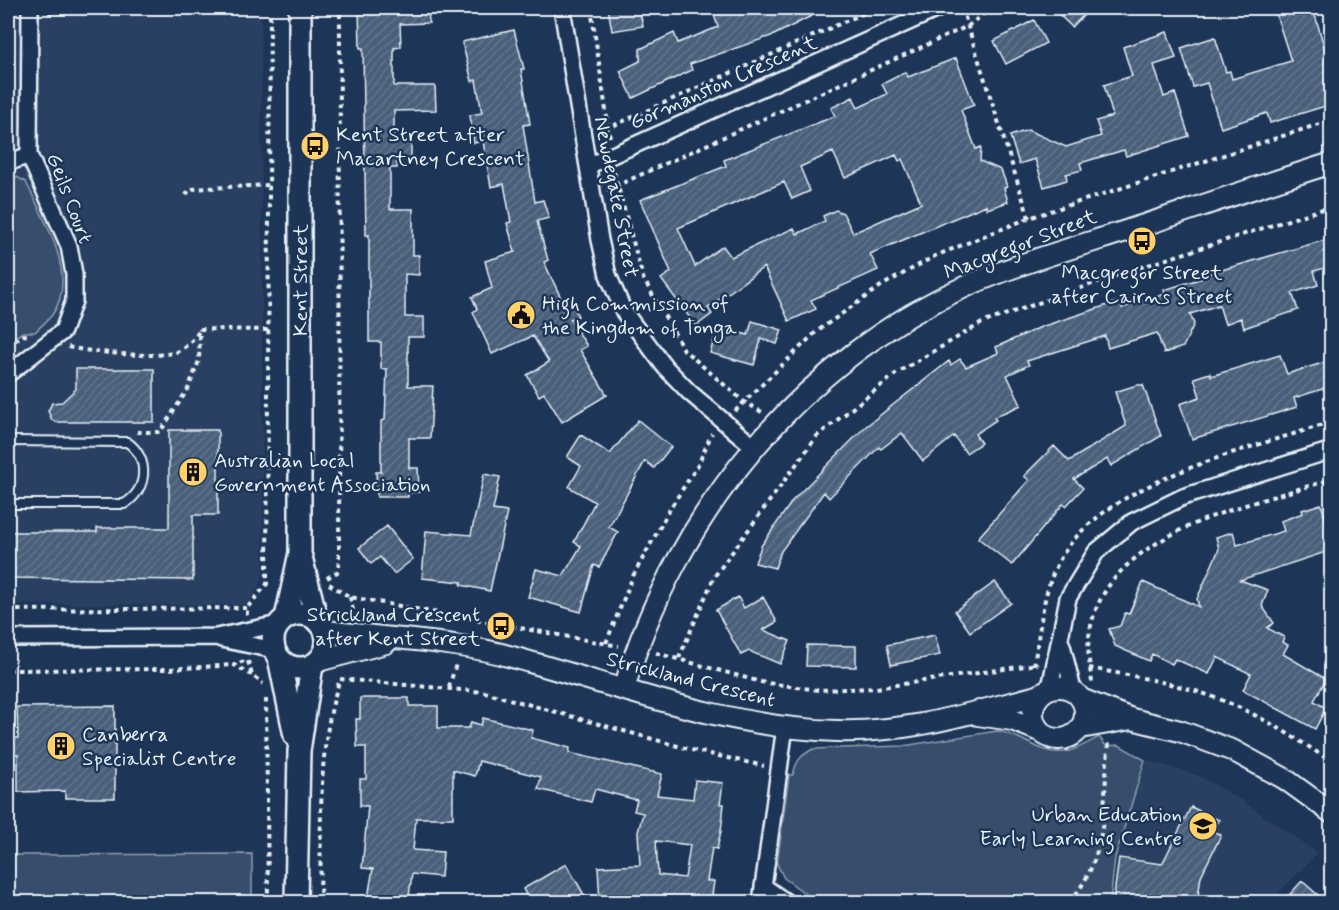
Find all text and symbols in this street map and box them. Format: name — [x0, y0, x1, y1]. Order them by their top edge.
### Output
street label: Gormanston Crescent — [625, 29, 822, 137]
street label: Newdegate Street — [587, 114, 645, 280]
place label: Kent Street after Macartney Crescent — [336, 121, 525, 173]
bus stop icon: Kent Street after Macartney Crescent — [299, 130, 331, 162]
street label: Geils Court — [39, 149, 99, 248]
street label: Macgregor Street — [940, 203, 1102, 289]
street label: Kent Street — [287, 223, 315, 336]
bus stop icon: Macgregor Street after Cairns Street — [1126, 225, 1158, 257]
place label: Macgregor Street after Cairns Street — [1052, 259, 1233, 311]
place label: High Commission of the Kingdom of Tonga — [542, 290, 737, 343]
public building icon: High Commission of the Kingdom of Tonga — [505, 299, 537, 331]
place label: Australian Local Government Association — [214, 447, 431, 499]
building icon: Australian Local Government Association — [177, 456, 209, 488]
place label: Strickland Crescent after Kent Street — [307, 601, 481, 653]
bus stop icon: Strickland Crescent after Kent Street — [485, 610, 517, 642]
street label: Strickland Crescent — [603, 645, 778, 715]
place label: Canberra Specialist Centre — [82, 721, 237, 773]
building icon: Canberra Specialist Centre — [45, 730, 77, 762]
place label: Urban Education Early Learning Centre — [980, 801, 1182, 855]
school or university icon: Urban Education Early Learning Centre — [1187, 810, 1219, 842]

